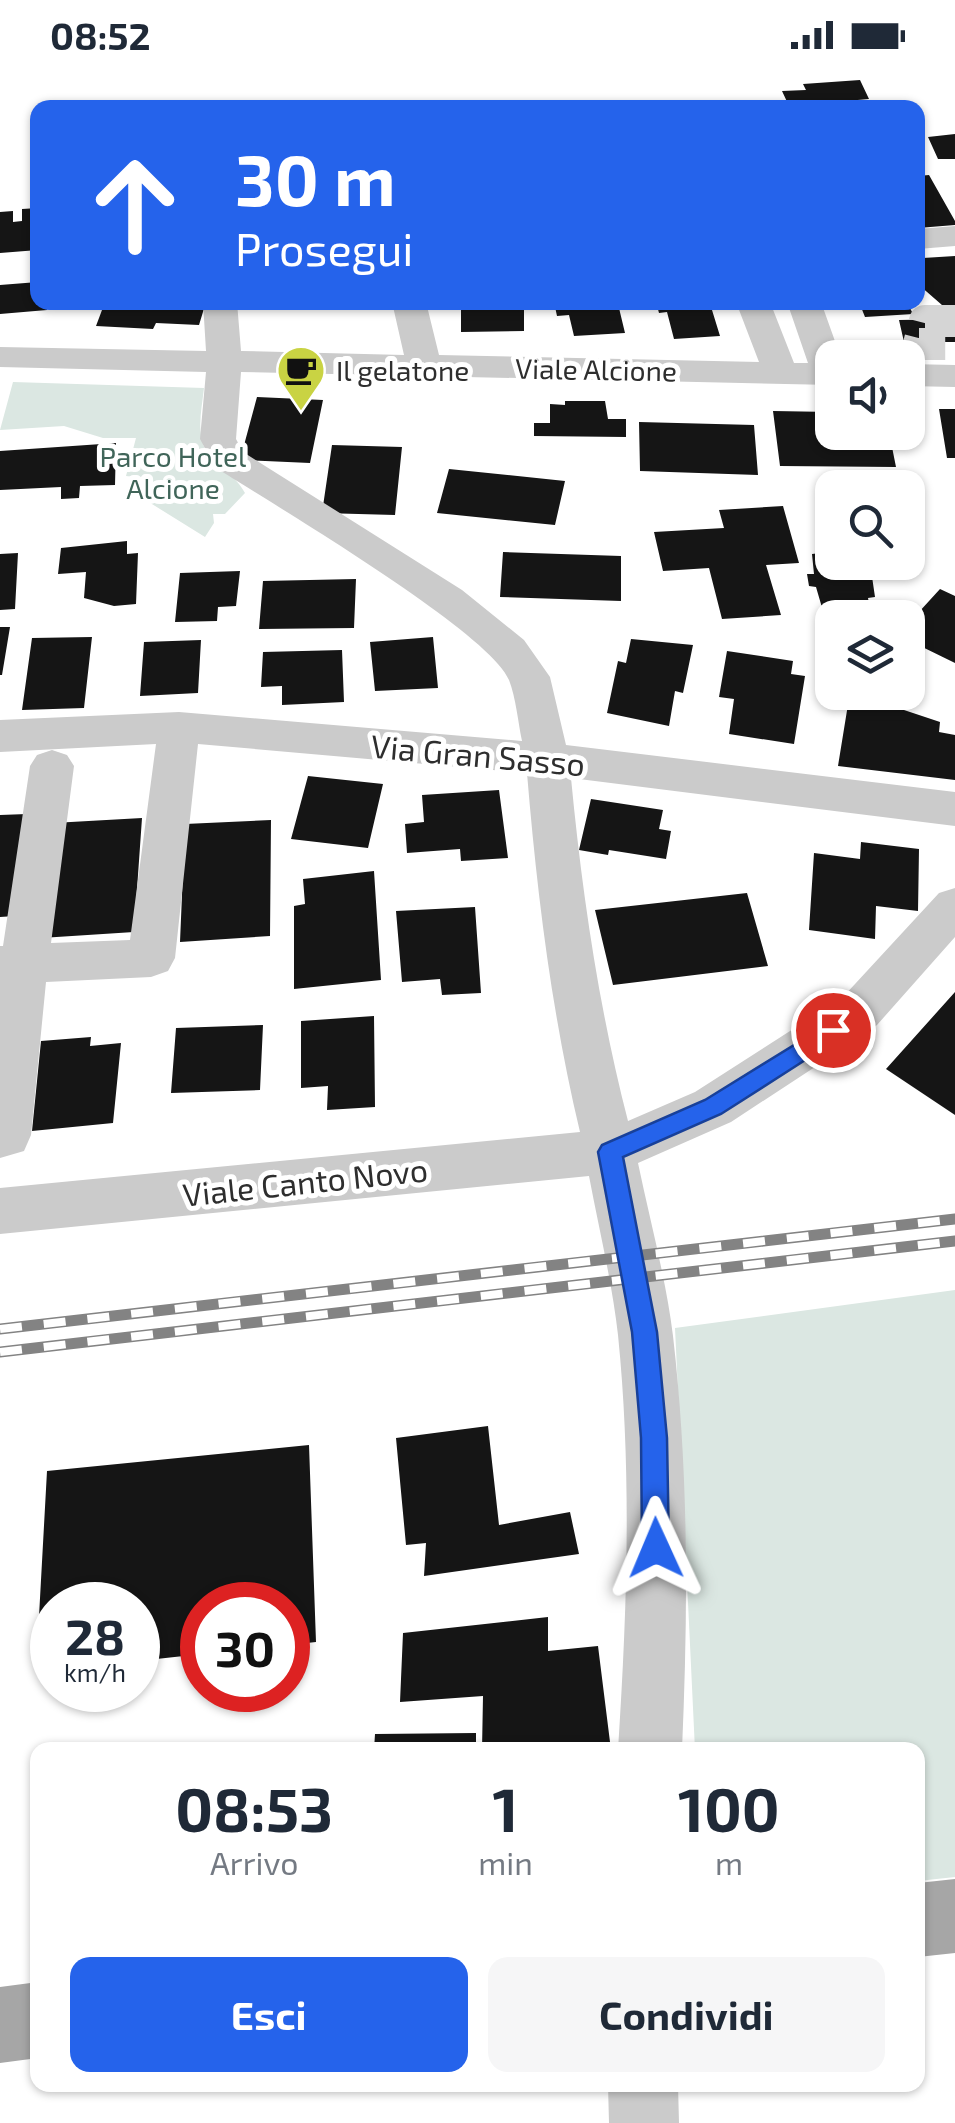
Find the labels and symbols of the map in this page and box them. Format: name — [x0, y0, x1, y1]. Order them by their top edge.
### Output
cafe icon: Il gelatone — [275, 344, 327, 412]
street label: Viale Alcione — [515, 351, 677, 387]
place label: Il gelatone — [336, 353, 469, 387]
park label: Parco Hotel Alcione — [100, 439, 247, 505]
street label: Via Gran Sasso — [369, 726, 587, 782]
pin — [791, 988, 876, 1073]
street label: Viale Canto Novo — [181, 1149, 429, 1213]
position arrow — [604, 1496, 708, 1600]
speed limit sign: 30 — [180, 1582, 310, 1712]

